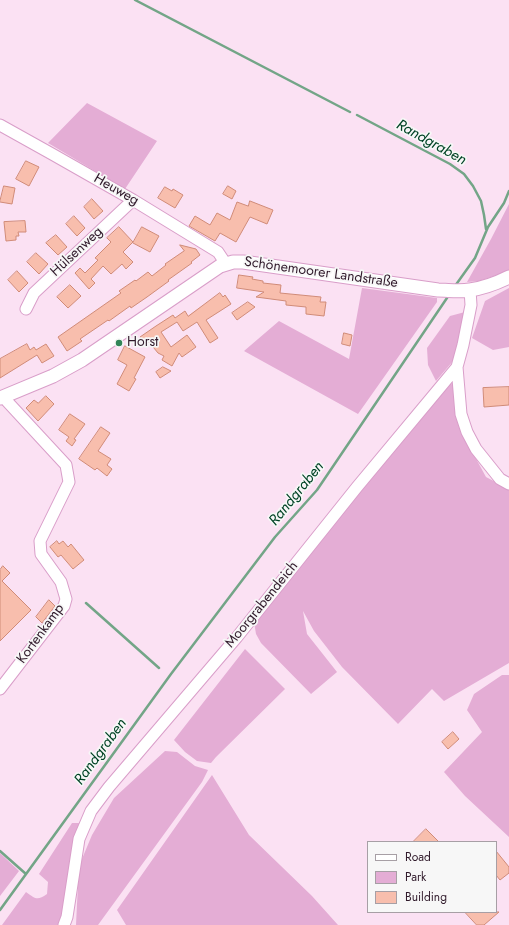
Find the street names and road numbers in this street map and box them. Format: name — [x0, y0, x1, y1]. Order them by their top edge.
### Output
street label: Heuweg — [91, 170, 141, 210]
street label: Hülsenweg — [47, 224, 107, 280]
street label: Schönemoorer Landstraße — [243, 254, 399, 292]
street label: Moorgrabendeich — [222, 558, 302, 652]
street label: Kortenkamp — [14, 601, 68, 667]

